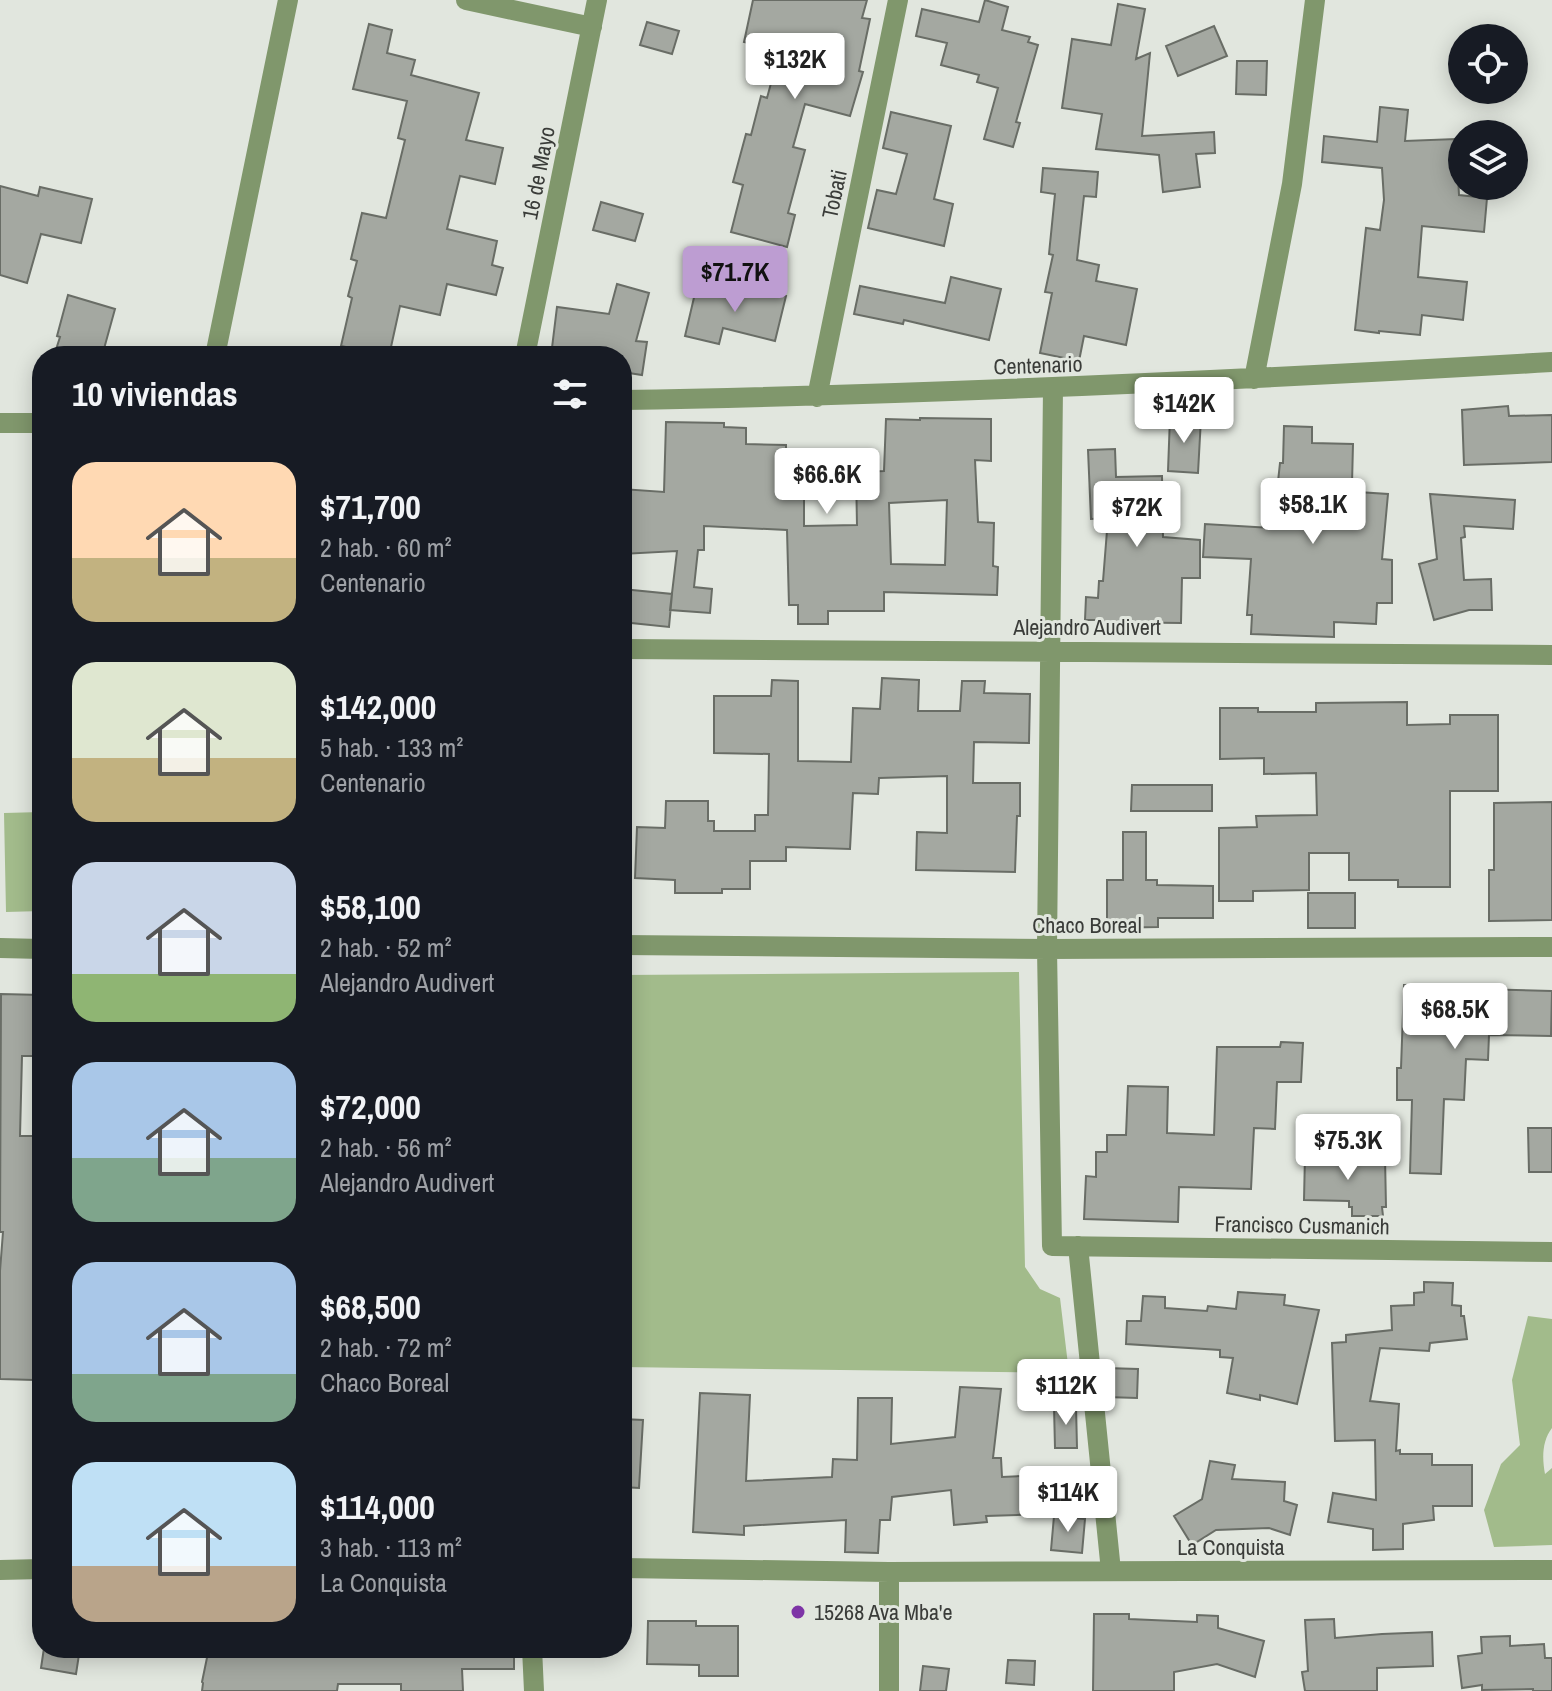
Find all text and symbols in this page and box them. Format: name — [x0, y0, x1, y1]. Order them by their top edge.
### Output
map controls — [1448, 24, 1528, 200]
button: locate — [1448, 24, 1528, 104]
pin: $132K — [739, 33, 851, 101]
text: $132K — [764, 41, 826, 76]
button: layers — [1448, 120, 1528, 200]
street label: 16 de Mayo — [514, 124, 562, 222]
street label: Tobati — [814, 167, 854, 221]
pin: $71.7K — [670, 246, 800, 314]
text: $71.7K — [701, 254, 769, 289]
street label: Centenario — [993, 348, 1083, 382]
text: 10 viviendas — [72, 371, 238, 417]
icon: filters — [548, 372, 592, 416]
pin: $142K — [1128, 377, 1240, 445]
text: $142K — [1153, 385, 1215, 420]
pin: $66.6K — [762, 448, 892, 516]
text: $66.6K — [793, 456, 861, 491]
pin: $58.1K — [1248, 478, 1378, 546]
pin: $72K — [1090, 481, 1184, 549]
text: $71,700 — [320, 484, 421, 530]
text: $58.1K — [1279, 486, 1347, 521]
text: $72K — [1112, 489, 1162, 524]
icon: home — [136, 494, 232, 590]
text: 2 hab. · 60 m² — [320, 530, 452, 565]
text: Centenario — [320, 565, 425, 600]
street label: Alejandro Audivert — [1012, 612, 1161, 642]
text: $142,000 — [320, 684, 436, 730]
icon: home — [136, 694, 232, 790]
text: 5 hab. · 133 m² — [320, 730, 463, 765]
text: Centenario — [320, 765, 425, 800]
text: $58,100 — [320, 884, 421, 930]
icon: home — [136, 894, 232, 990]
street label: Chaco Boreal — [1032, 910, 1142, 940]
text: 2 hab. · 52 m² — [320, 930, 452, 965]
text: Alejandro Audivert — [320, 965, 494, 1000]
pin: $68.5K — [1390, 983, 1520, 1051]
text: $68.5K — [1421, 991, 1489, 1026]
text: $72,000 — [320, 1084, 421, 1130]
icon: home — [136, 1094, 232, 1190]
pin: $75.3K — [1283, 1114, 1413, 1182]
text: $75.3K — [1314, 1122, 1382, 1157]
text: 2 hab. · 56 m² — [320, 1130, 452, 1165]
text: Alejandro Audivert — [320, 1165, 494, 1200]
street label: Francisco Cusmanich — [1214, 1208, 1390, 1242]
text: $68,500 — [320, 1284, 421, 1330]
icon: home — [136, 1294, 232, 1390]
text: 2 hab. · 72 m² — [320, 1330, 452, 1365]
pin: $112K — [1010, 1359, 1122, 1427]
text: Chaco Boreal — [320, 1365, 449, 1400]
text: $112K — [1035, 1367, 1097, 1402]
pin: $114K — [1012, 1466, 1124, 1534]
text: $114K — [1037, 1474, 1099, 1509]
text: $114,000 — [320, 1484, 435, 1530]
icon: home — [136, 1494, 232, 1590]
text: 3 hab. · 113 m² — [320, 1530, 462, 1565]
street label: La Conquista — [1177, 1532, 1285, 1562]
text: La Conquista — [320, 1565, 447, 1600]
place label: 15268 Ava Mba'e — [814, 1597, 953, 1627]
marker: 15268 Ava Mba'e — [789, 1603, 807, 1621]

